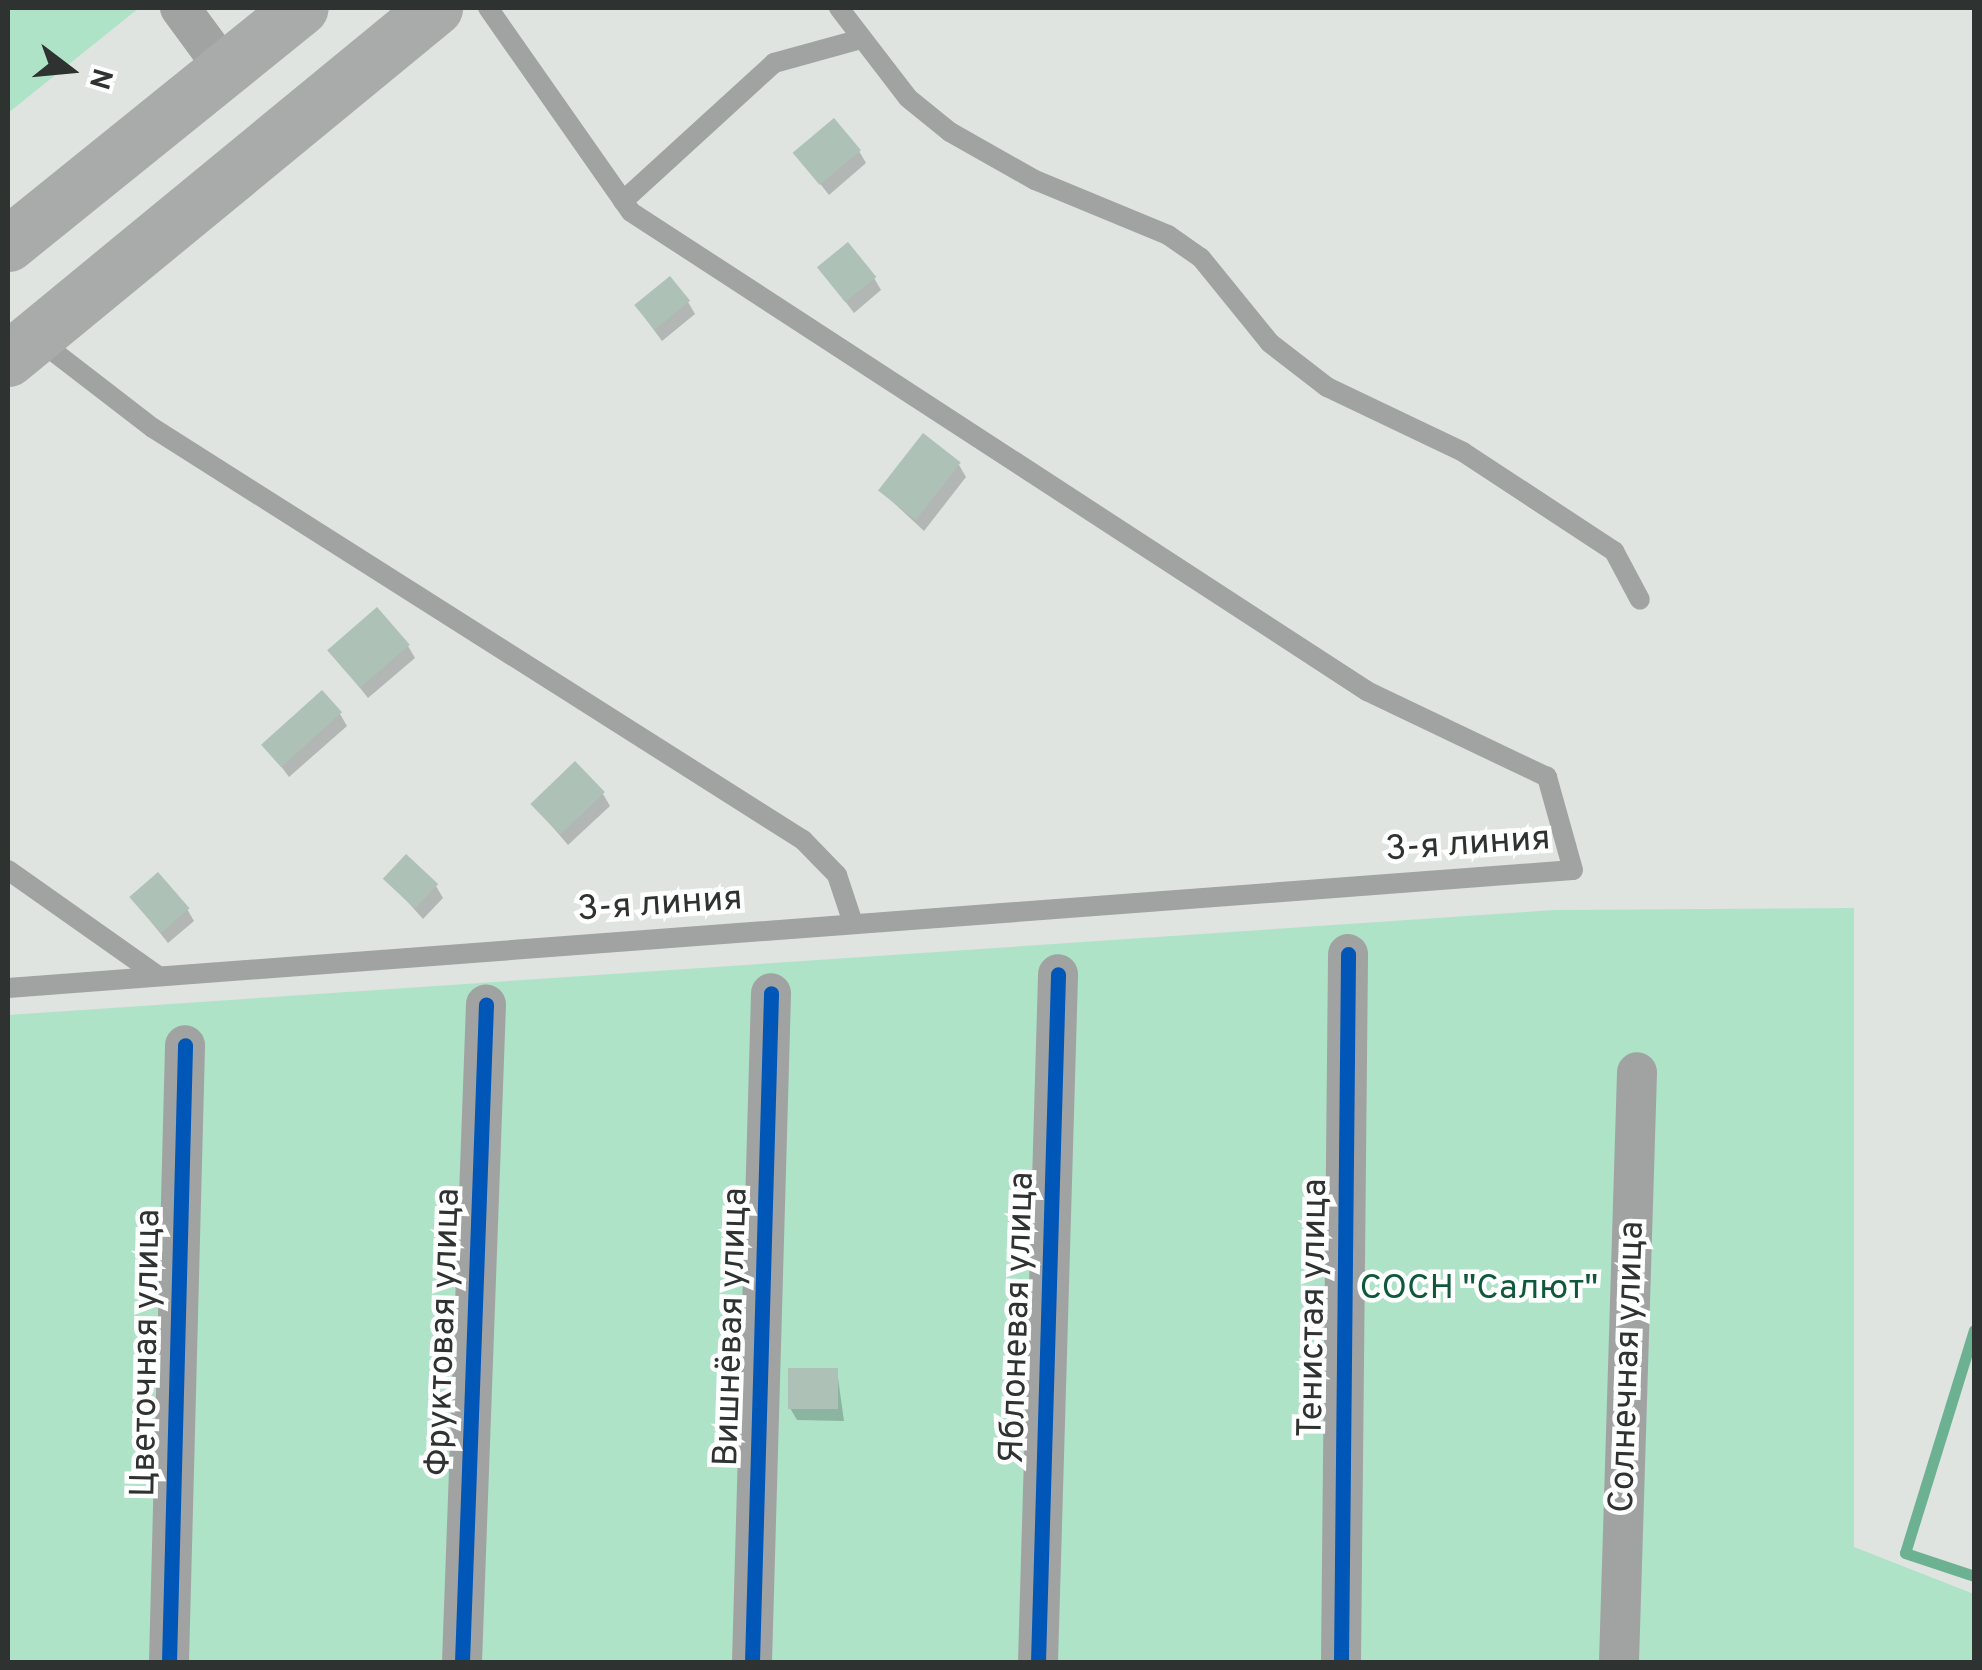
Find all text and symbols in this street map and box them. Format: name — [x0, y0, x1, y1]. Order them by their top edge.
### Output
north arrow — [20, 20, 120, 120]
text: N — [79, 64, 119, 93]
street label: 3-я линия — [1384, 818, 1552, 872]
street label: 3-я линия — [576, 878, 744, 932]
street label: Яблоневая улица — [992, 1171, 1044, 1465]
street label: Тенистая улица — [1291, 1178, 1337, 1438]
street label: Фруктовая улица — [418, 1187, 470, 1477]
street label: Вишнёвая улица — [706, 1187, 758, 1467]
street label: Цветочная улица — [123, 1208, 171, 1498]
street label: Солнечная улица — [1602, 1220, 1654, 1514]
park label: СОСН "Салют" — [1360, 1268, 1598, 1310]

